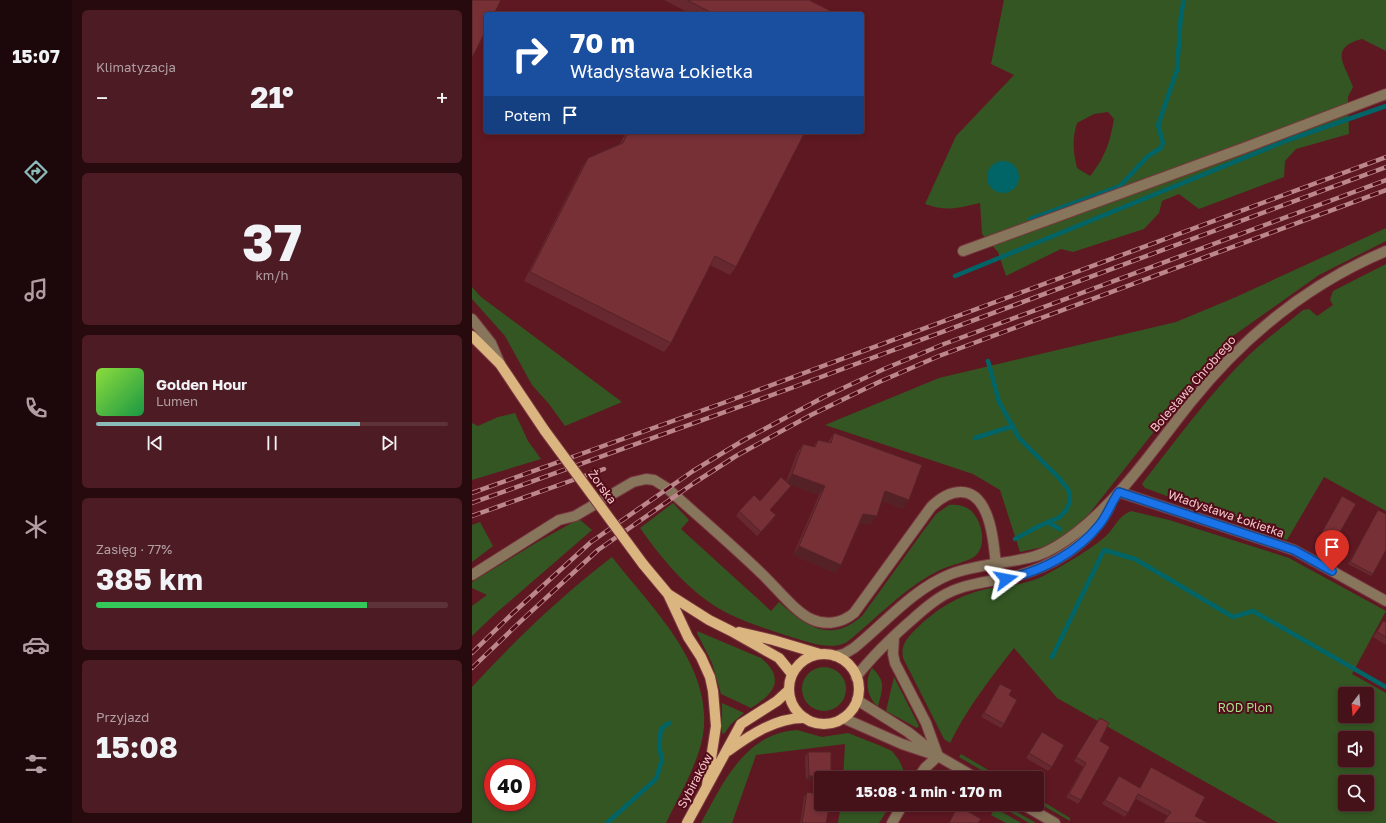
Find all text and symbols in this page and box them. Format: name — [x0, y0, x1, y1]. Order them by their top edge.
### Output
text: 70 m — [570, 26, 635, 59]
icon: right — [504, 28, 556, 80]
text: 15:07 — [12, 45, 60, 67]
text: Klimatyzacja — [96, 59, 176, 75]
text: Władysława Łokietka — [570, 60, 753, 82]
text: 21° — [250, 79, 294, 115]
text: − — [96, 84, 108, 111]
text: + — [436, 84, 448, 111]
icon: arrive — [559, 104, 581, 126]
text: Potem — [504, 106, 551, 124]
icon: directions — [22, 158, 50, 186]
text: 37 — [242, 210, 302, 272]
text: km/h — [255, 267, 289, 283]
icon: music — [22, 276, 50, 304]
street label: Bolesława Chrobrego — [1147, 332, 1239, 435]
text: Golden Hour — [156, 375, 247, 393]
text: Lumen — [156, 393, 198, 409]
icon: phone — [22, 394, 50, 422]
icon: previous — [144, 432, 166, 454]
icon: pause — [261, 432, 283, 454]
icon: next — [378, 432, 400, 454]
street label: Żorska — [585, 467, 620, 507]
street label: Władysława Łokietka — [1166, 487, 1286, 540]
icon: climate — [22, 513, 50, 541]
pin — [1315, 530, 1349, 571]
icon: arrive — [1321, 536, 1343, 558]
text: Zasięg · 77% — [96, 541, 172, 557]
position arrow — [985, 558, 1027, 600]
text: 385 km — [96, 561, 203, 597]
icon: car — [22, 631, 50, 659]
north arrow — [1338, 687, 1374, 723]
map controls — [1338, 687, 1374, 811]
park label: ROD Plon — [1218, 700, 1272, 715]
text: Przyjazd — [96, 709, 149, 725]
text: 15:08 — [96, 729, 178, 765]
button: sound — [1338, 731, 1374, 767]
icon: filters — [22, 750, 50, 778]
street label: Sybiraków — [674, 751, 715, 811]
speed limit sign: 40 — [484, 759, 536, 811]
button: search — [1338, 775, 1374, 811]
text: 15:08 · 1 min · 170 m — [856, 782, 1002, 800]

